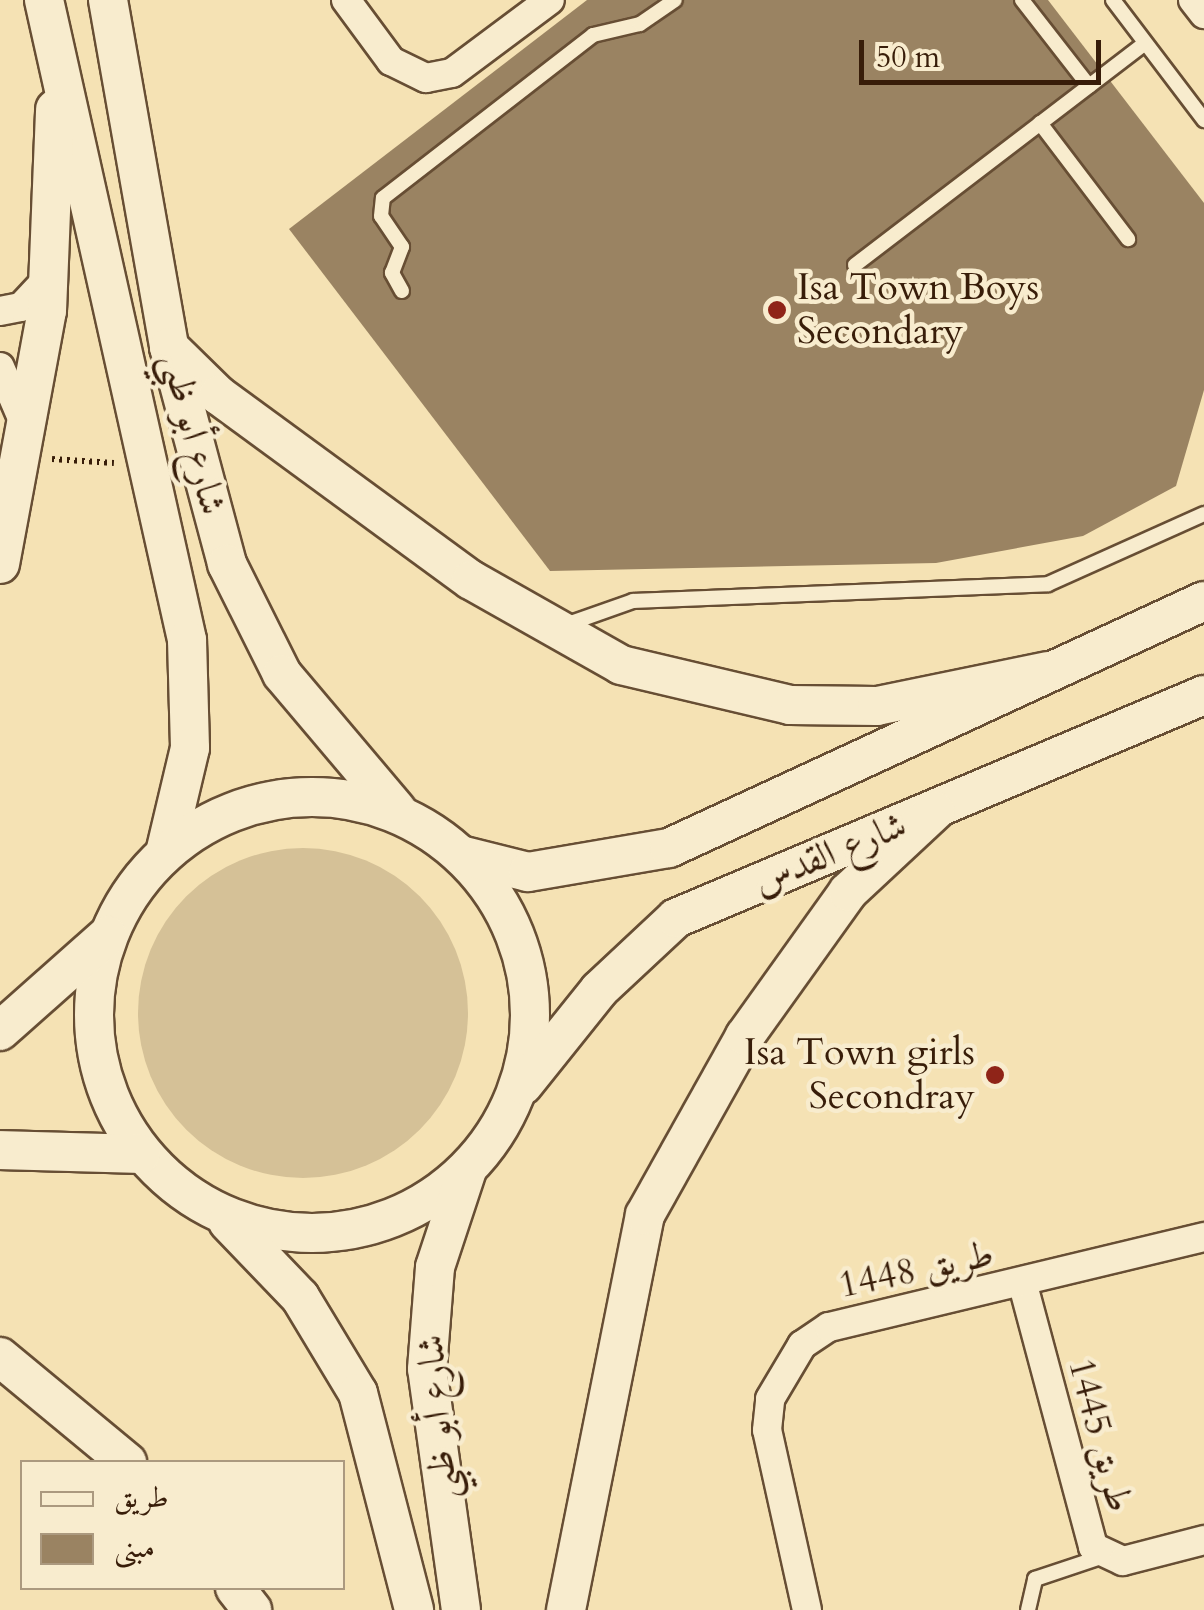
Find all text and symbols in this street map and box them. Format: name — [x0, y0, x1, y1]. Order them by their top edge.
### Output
scale bar — [864, 20, 1106, 82]
text: 50 m — [876, 37, 940, 78]
place label: Isa Town Boys Secondary — [797, 265, 1039, 354]
marker: Isa Town Boys Secondary — [766, 299, 788, 321]
street label: شارع أبو ظبي — [151, 349, 235, 519]
street label: شارع القدس — [747, 803, 913, 905]
place label: Isa Town girls Secondray — [744, 1030, 975, 1120]
marker: Isa Town girls Secondray — [984, 1064, 1006, 1086]
street label: طريق 1448 — [834, 1231, 998, 1309]
street label: شارع أبو ظبي — [408, 1333, 468, 1501]
street label: طريق 1445 — [1058, 1353, 1142, 1517]
legend — [20, 1460, 345, 1590]
text: طريق — [114, 1477, 169, 1518]
text: مبنى — [114, 1527, 155, 1568]

